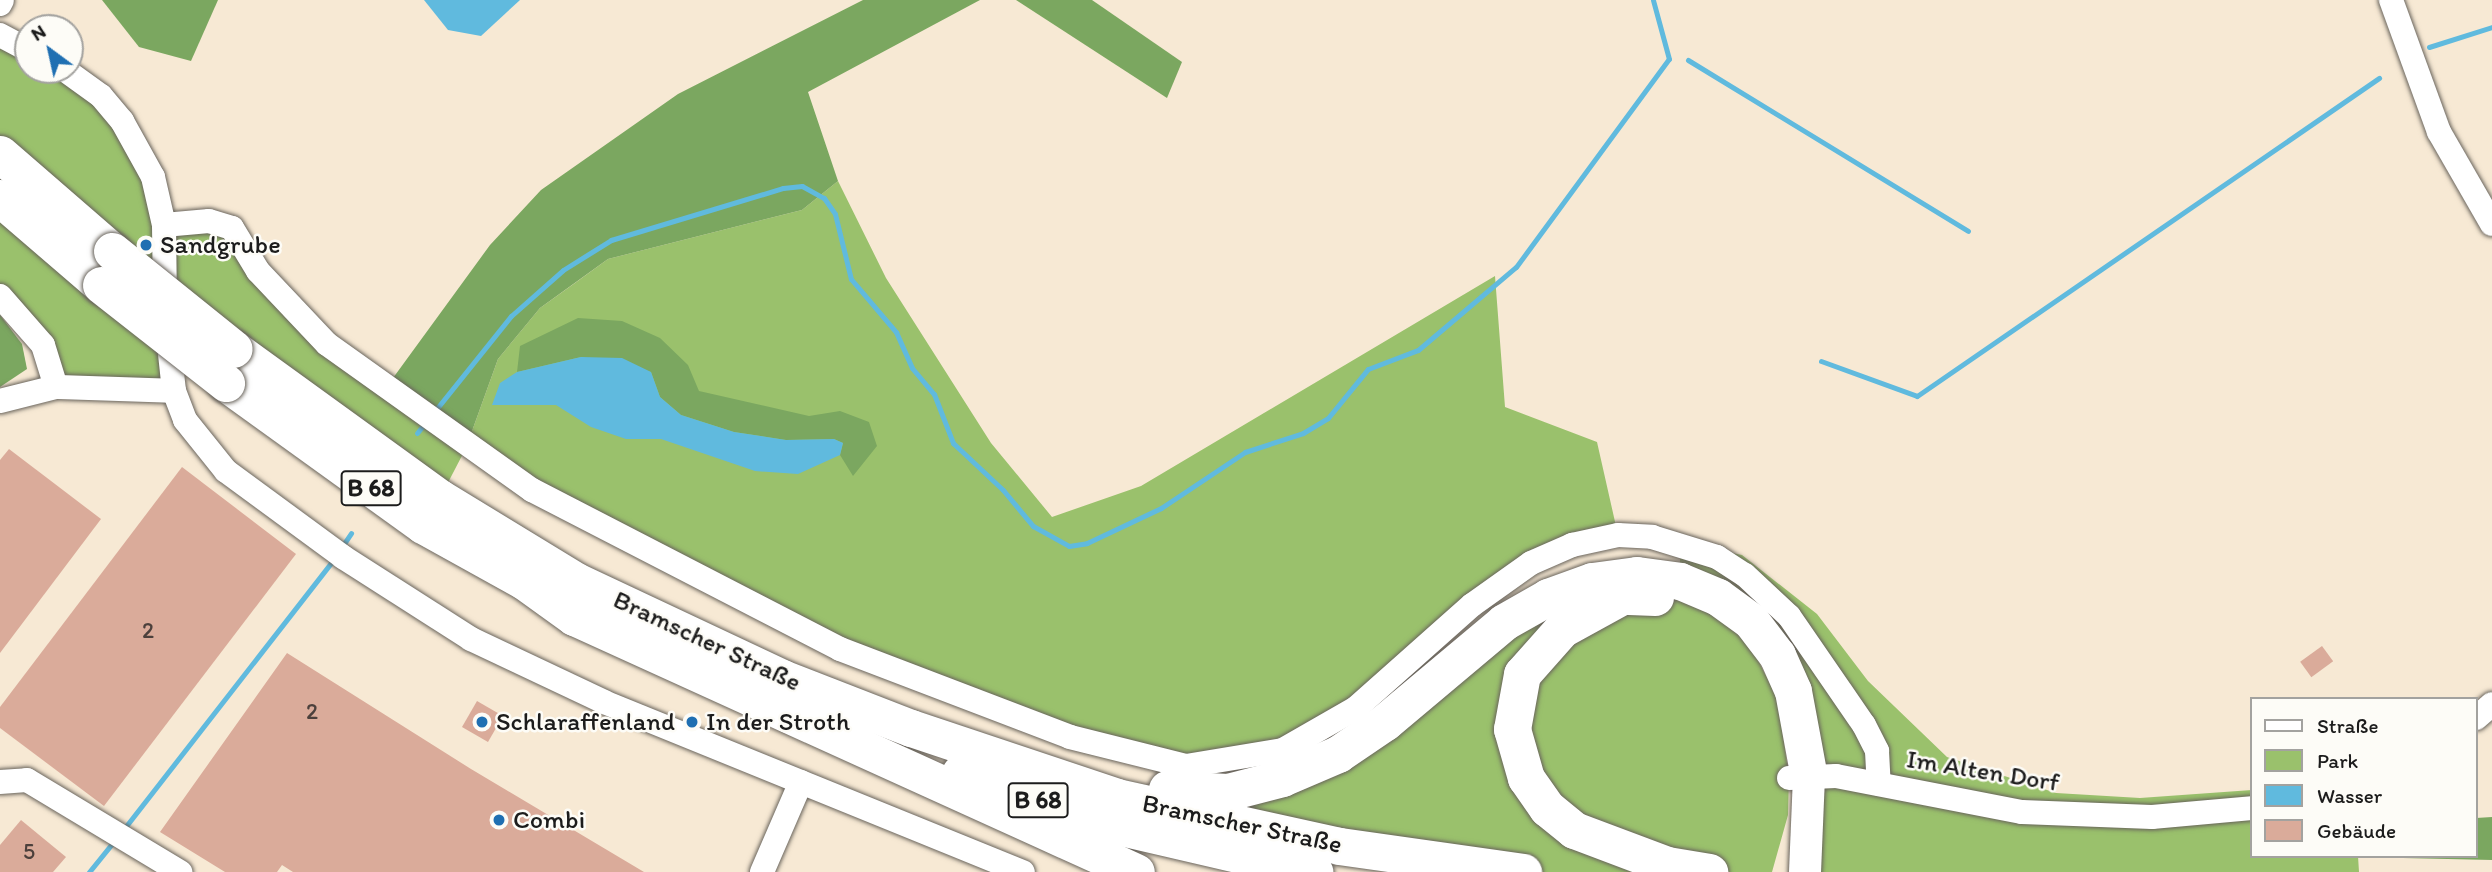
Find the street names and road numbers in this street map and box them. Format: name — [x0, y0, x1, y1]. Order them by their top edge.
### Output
road number: B 68 — [340, 467, 402, 508]
street label: Bramscher Straße — [608, 584, 806, 698]
street label: Im Alten Dorf — [1904, 743, 2062, 799]
road number: B 68 — [1006, 780, 1070, 820]
street label: Bramscher Straße — [1139, 788, 1345, 860]

